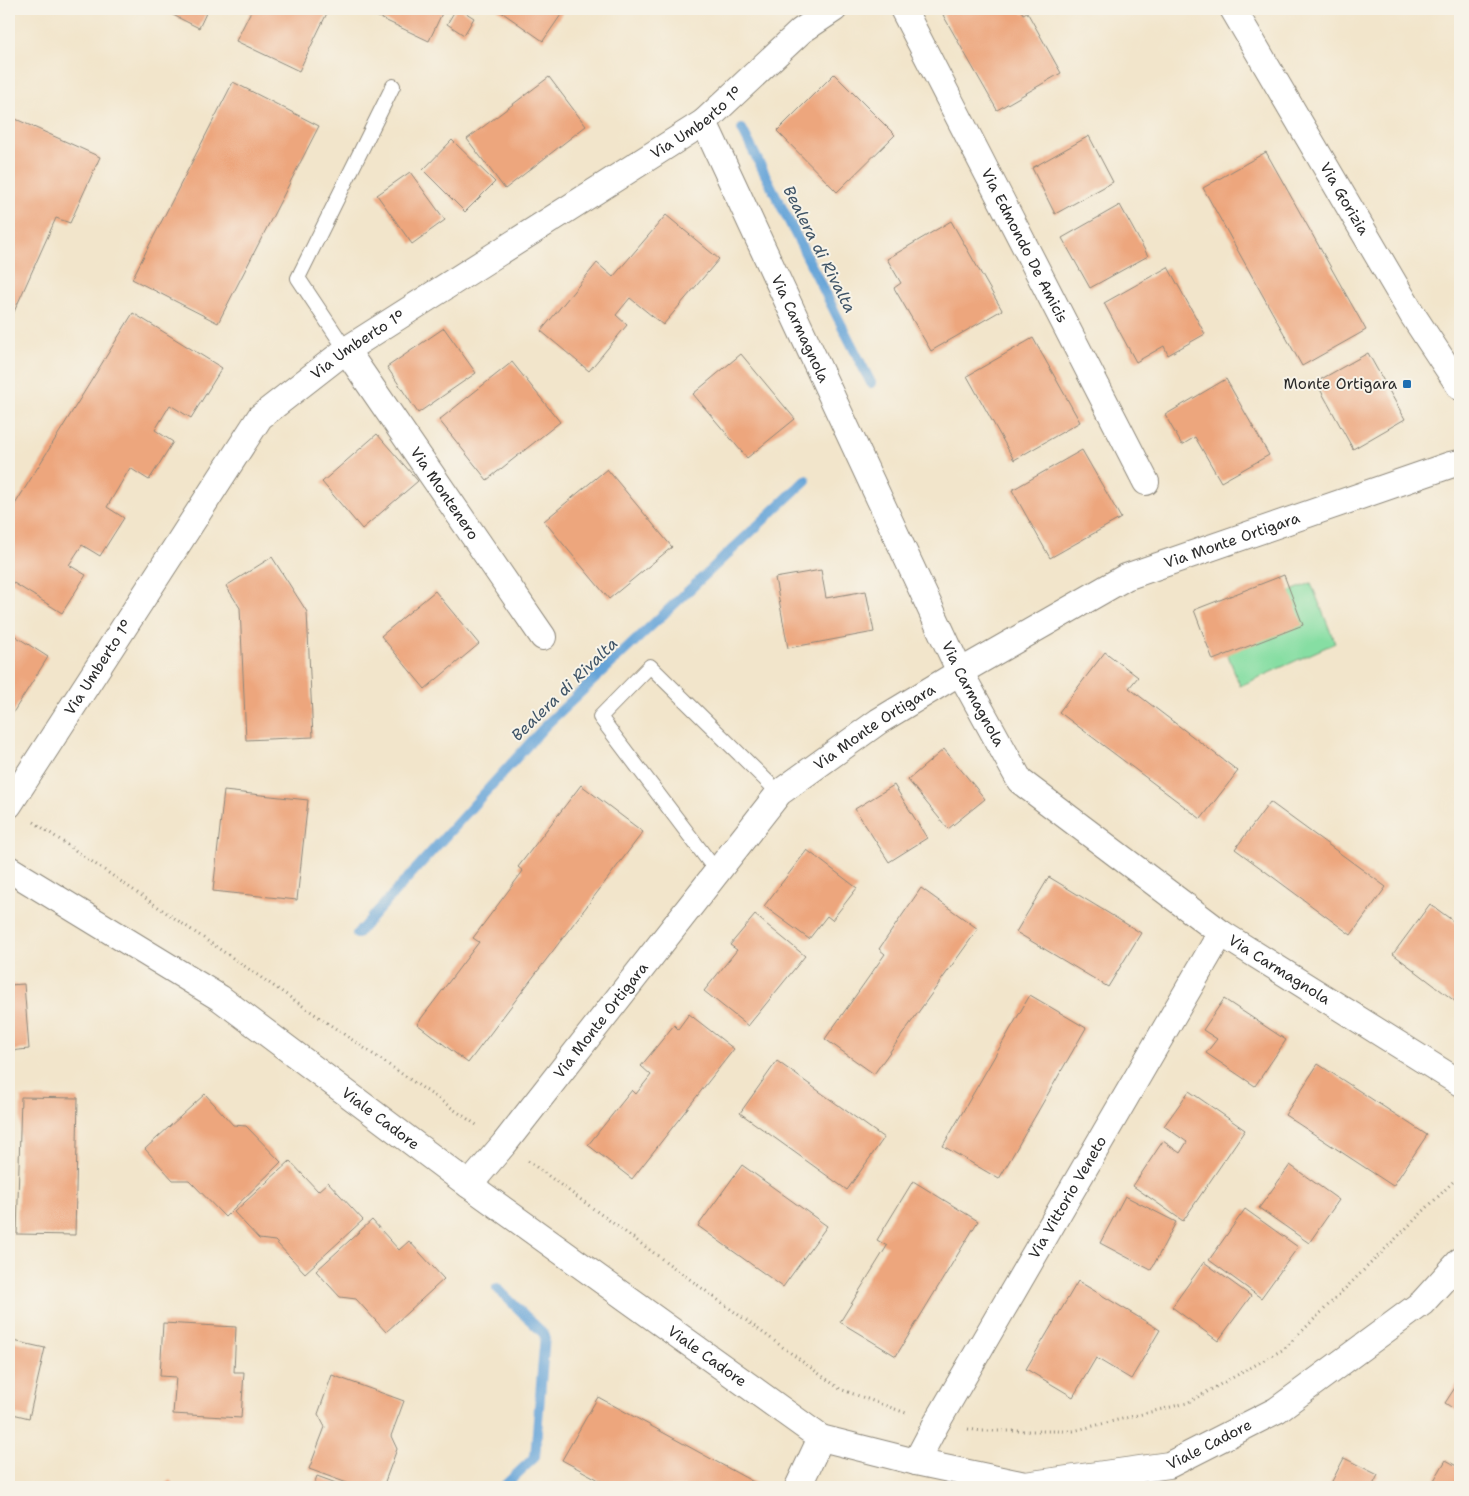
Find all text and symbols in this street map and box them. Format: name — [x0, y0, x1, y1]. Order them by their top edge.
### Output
street label: Via Umberto 1° — [647, 81, 746, 164]
street label: Via Gorizia — [1315, 159, 1374, 239]
street label: Via Edmondo De Amicis — [977, 165, 1073, 326]
water label: Bealera di Rivalta — [778, 182, 861, 316]
street label: Via Carmagnola — [767, 272, 834, 386]
street label: Via Umberto 1° — [307, 305, 409, 384]
place label: Monte Ortigara — [1284, 374, 1398, 394]
marker: Monte Ortigara — [1401, 378, 1413, 390]
street label: Via Montenero — [406, 443, 483, 544]
street label: Via Monte Ortigara — [1161, 507, 1303, 573]
street label: Via Umberto 1° — [60, 616, 136, 719]
water label: Bealera di Rivalta — [507, 633, 622, 746]
street label: Via Carmagnola — [937, 638, 1009, 751]
street label: Via Monte Ortigara — [810, 679, 940, 775]
street label: Via Carmagnola — [1225, 930, 1335, 1009]
street label: Via Monte Ortigara — [549, 958, 653, 1082]
street label: Viale Cadore — [337, 1083, 424, 1154]
street label: Via Vittorio Veneto — [1024, 1132, 1111, 1262]
street label: Viale Cadore — [664, 1321, 751, 1391]
street label: Viale Cadore — [1163, 1415, 1255, 1475]

